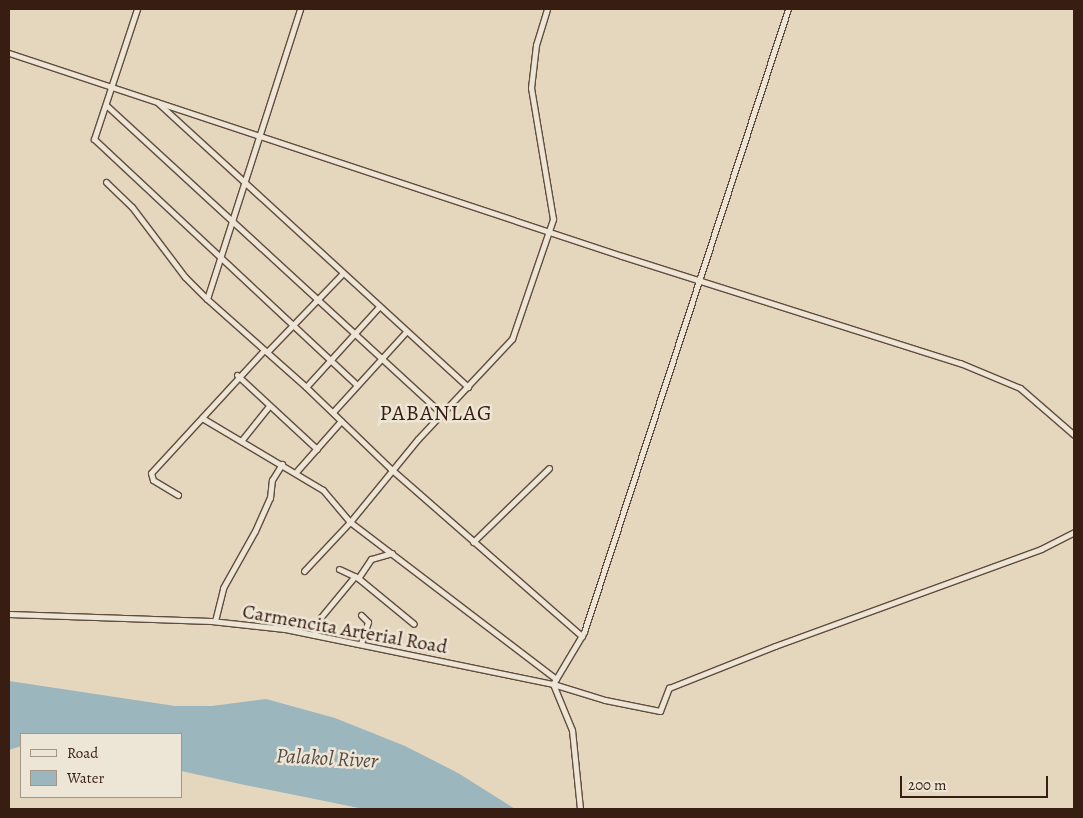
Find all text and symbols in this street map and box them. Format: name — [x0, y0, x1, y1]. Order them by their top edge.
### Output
district label: PABANLAG — [378, 401, 494, 427]
street label: Carmencita Arterial Road — [241, 599, 449, 659]
legend — [20, 733, 182, 798]
text: Road — [67, 743, 98, 763]
water label: Palakol River — [275, 743, 379, 773]
scale bar — [903, 766, 1050, 798]
text: Water — [67, 768, 104, 788]
text: 200 m — [908, 775, 947, 795]

